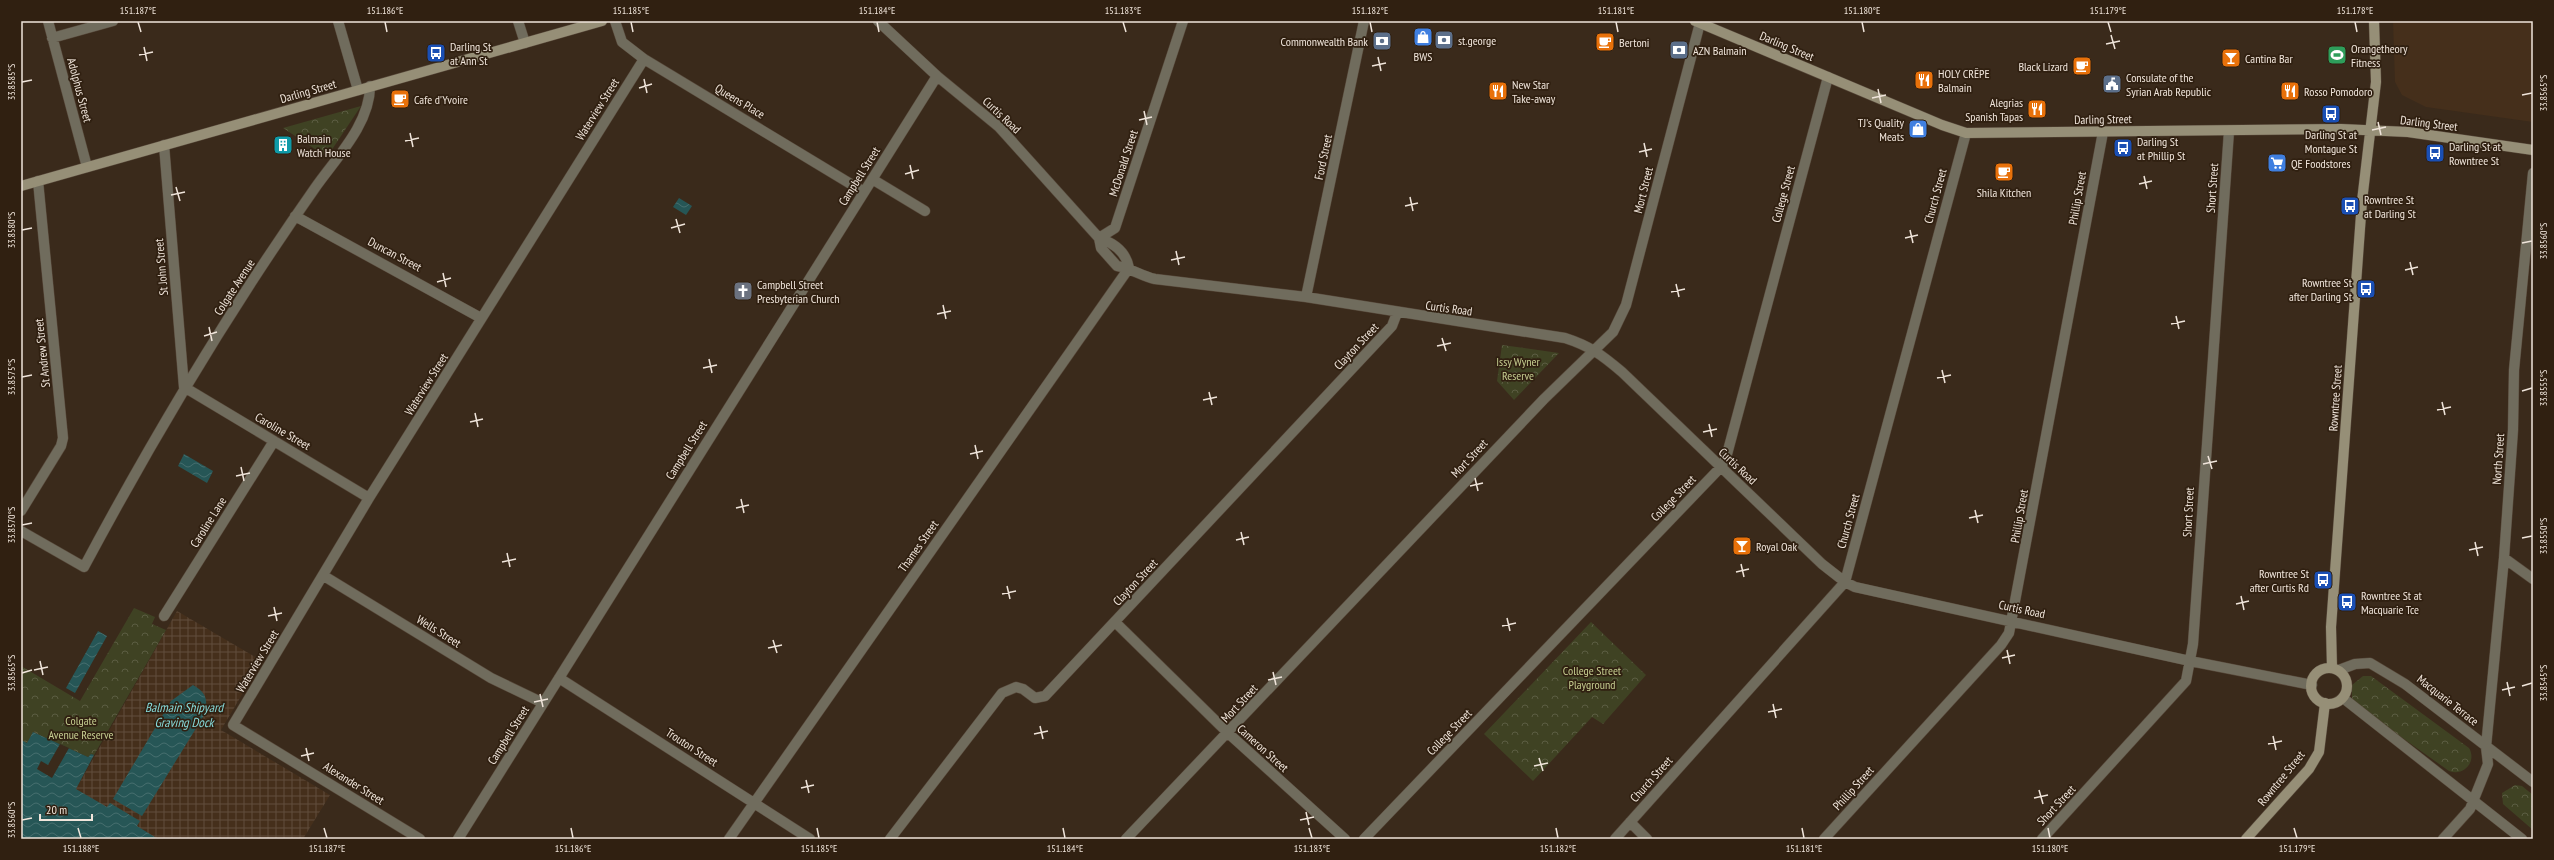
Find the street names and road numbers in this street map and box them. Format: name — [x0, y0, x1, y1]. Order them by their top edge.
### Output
street label: Darling Street — [1758, 28, 1817, 64]
street label: Adolphus Street — [64, 56, 96, 124]
street label: Waterview Street — [572, 75, 622, 143]
street label: Darling Street — [278, 76, 338, 106]
street label: Queens Place — [712, 80, 768, 122]
street label: Curtis Road — [980, 93, 1024, 137]
street label: Darling Street — [2074, 111, 2133, 127]
street label: Darling Street — [2399, 112, 2459, 134]
street label: McDonald Street — [1105, 127, 1141, 198]
street label: Ford Street — [1311, 132, 1335, 181]
street label: Campbell Street — [835, 143, 883, 208]
street label: Short Street — [2203, 162, 2221, 213]
street label: College Street — [1768, 163, 1798, 224]
street label: Mort Street — [1630, 165, 1656, 215]
street label: Church Street — [1920, 166, 1950, 225]
street label: Phillip Street — [2065, 169, 2089, 226]
street label: Duncan Street — [366, 234, 425, 275]
street label: St John Street — [151, 237, 171, 296]
street label: Colgate Avenue — [210, 256, 258, 318]
street label: Curtis Road — [1425, 297, 1473, 319]
street label: St Andrew Street — [31, 317, 53, 388]
street label: Clayton Street — [1331, 319, 1382, 373]
street label: Waterview Street — [401, 350, 451, 418]
street label: Rowntree Street — [2325, 364, 2345, 432]
street label: Caroline Street — [253, 409, 314, 453]
street label: Campbell Street — [662, 417, 710, 482]
street label: North Street — [2489, 432, 2507, 485]
street label: Mort Street — [1447, 435, 1491, 480]
street label: Curtis Road — [1716, 444, 1760, 488]
street label: College Street — [1647, 471, 1699, 524]
street label: Short Street — [2179, 486, 2197, 537]
street label: Phillip Street — [2007, 487, 2031, 544]
street label: Church Street — [1833, 491, 1863, 550]
street label: Caroline Lane — [187, 494, 229, 550]
street label: Thames Street — [895, 517, 942, 575]
street label: Clayton Street — [1110, 555, 1161, 609]
street label: Curtis Road — [1997, 597, 2047, 621]
street label: Wells Street — [414, 611, 465, 651]
street label: Waterview Street — [232, 626, 282, 695]
street label: Macquarie Terrace — [2414, 671, 2482, 729]
street label: Mort Street — [1217, 680, 1261, 725]
street label: Campbell Street — [484, 702, 532, 767]
street label: College Street — [1423, 705, 1475, 758]
street label: Cameron Street — [1234, 721, 1292, 775]
street label: Trouton Street — [663, 725, 721, 770]
street label: Rowntree Street — [2254, 747, 2308, 809]
street label: Church Street — [1627, 753, 1676, 805]
street label: Alexander Street — [321, 758, 388, 808]
street label: Phillip Street — [1829, 762, 1877, 813]
street label: Short Street — [2034, 781, 2079, 828]

